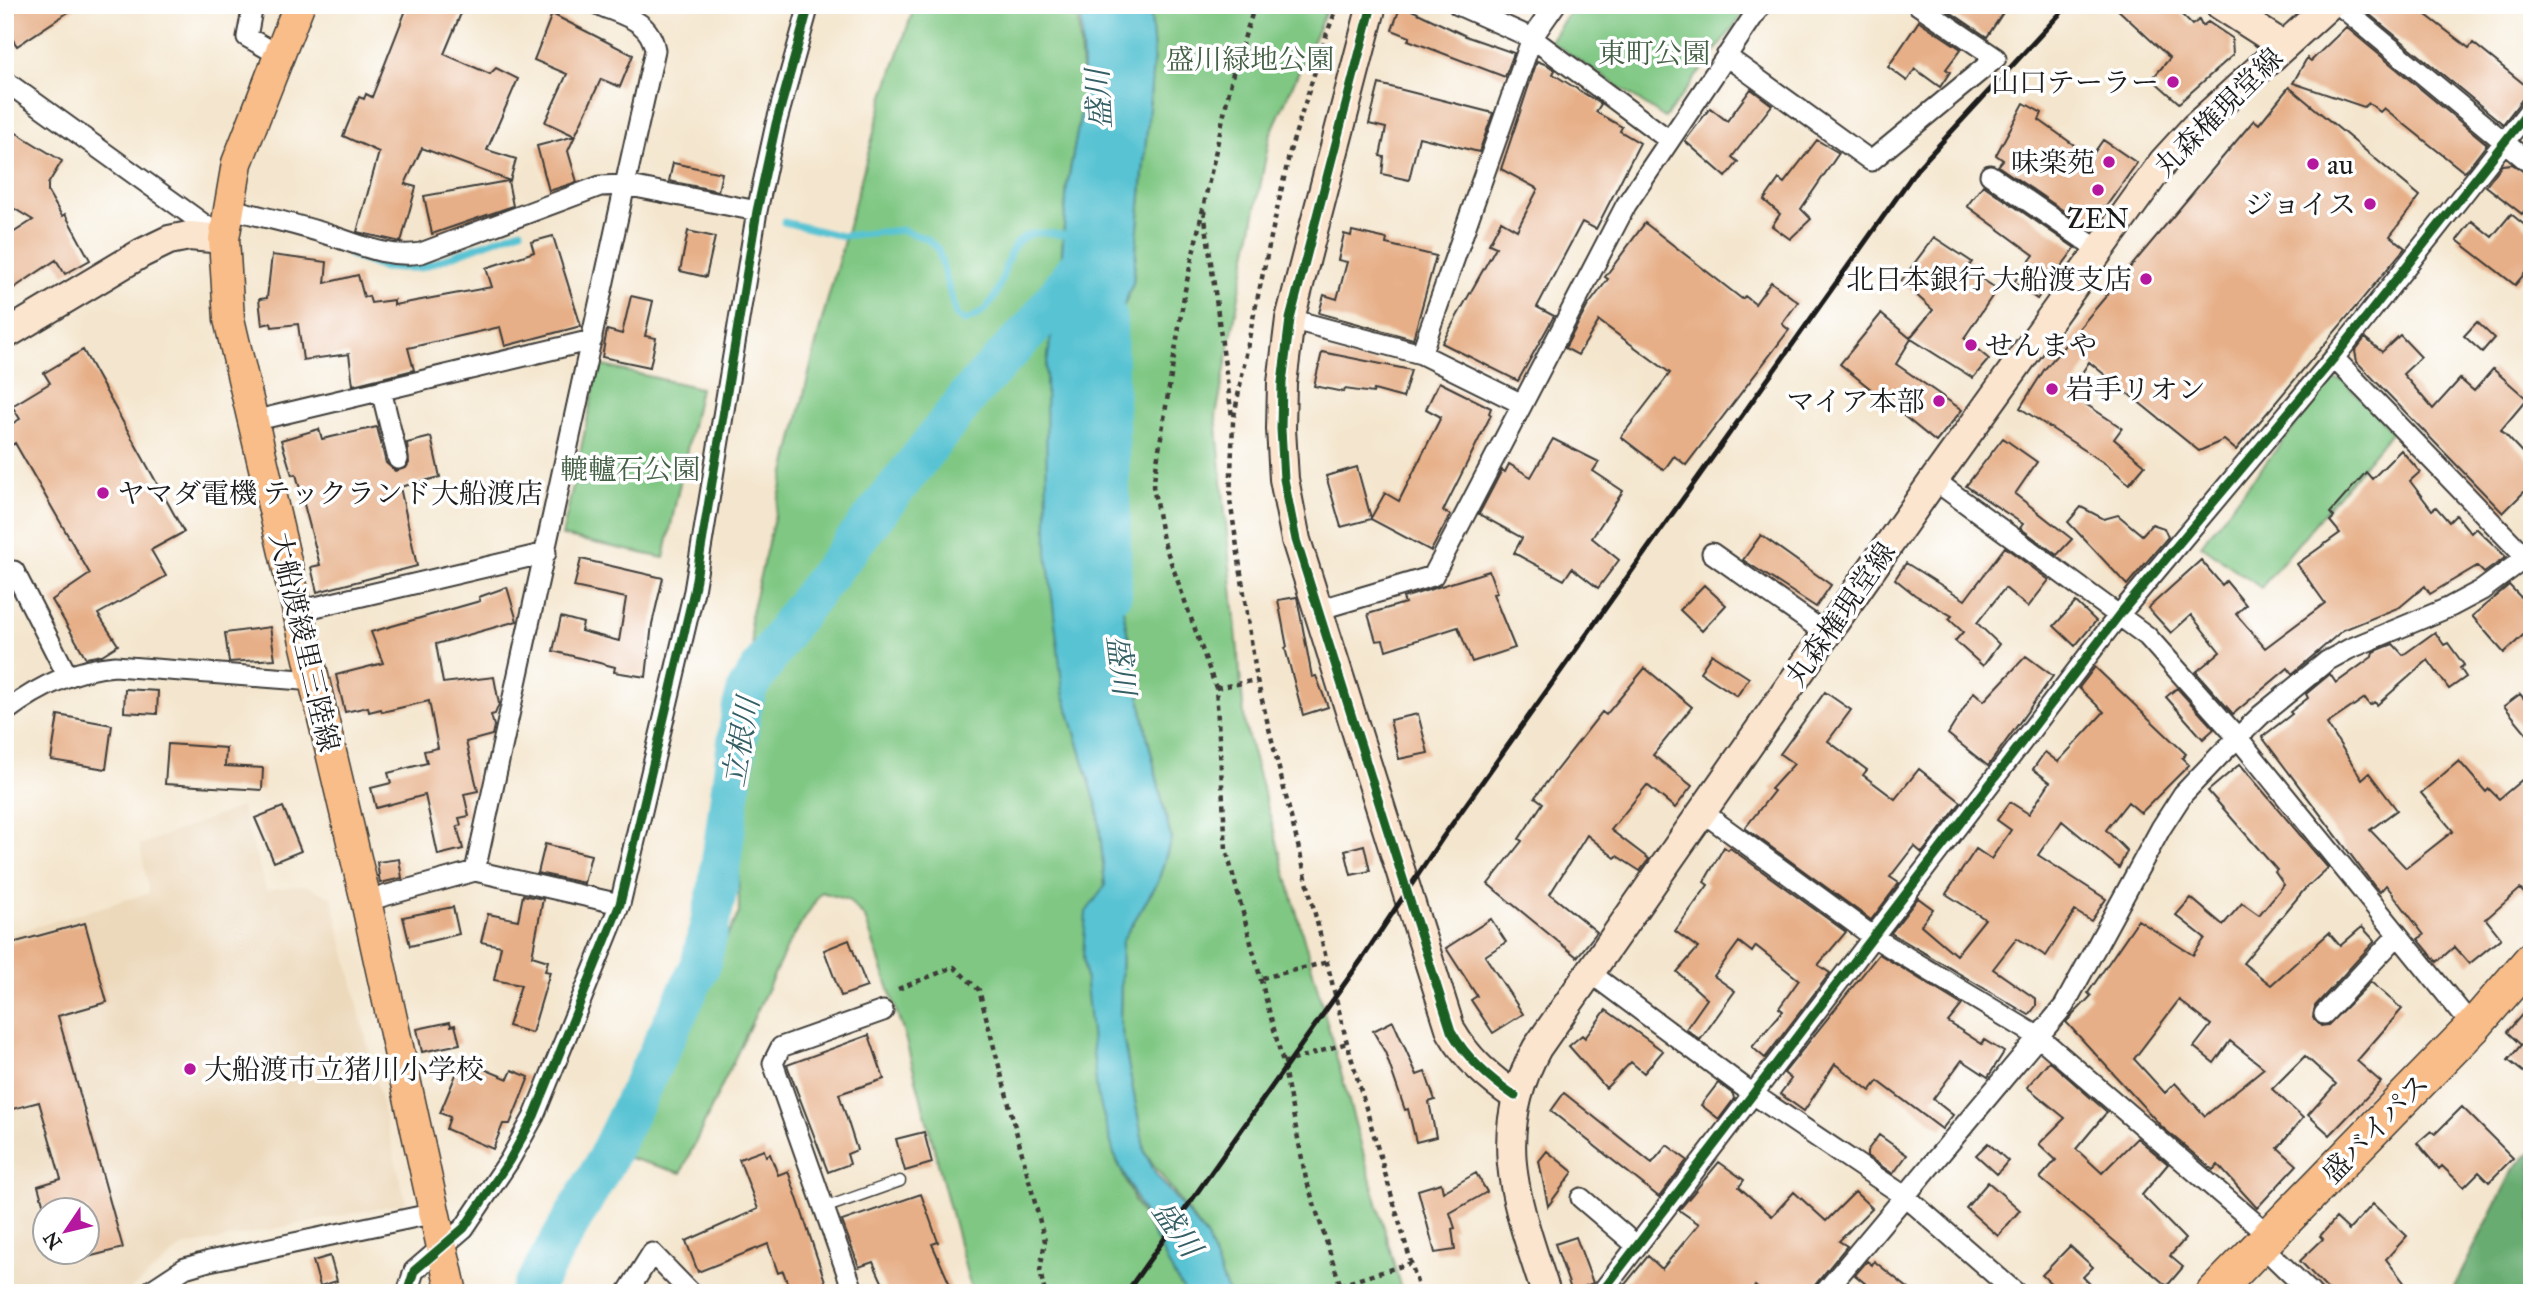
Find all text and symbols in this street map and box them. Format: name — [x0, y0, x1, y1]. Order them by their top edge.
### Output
park label: 東町公園 — [1598, 36, 1710, 71]
street label: 丸森権現堂線 — [2147, 41, 2290, 184]
park label: 盛川緑地公園 — [1166, 42, 1334, 77]
water label: 盛川 — [1079, 65, 1119, 130]
place label: 山口テーラー — [1991, 65, 2159, 100]
marker: 山口テーラー — [2165, 74, 2181, 90]
place label: 味楽苑 — [2011, 145, 2095, 180]
place label: au — [2327, 147, 2354, 182]
marker: 味楽苑 — [2101, 154, 2117, 170]
marker: au — [2305, 156, 2321, 172]
marker: ZEN — [2090, 182, 2106, 198]
place label: ジョイス — [2245, 187, 2356, 222]
marker: ジョイス — [2362, 196, 2378, 212]
place label: ZEN — [2067, 201, 2129, 236]
place label: 北日本銀行 大船渡支店 — [1846, 262, 2132, 297]
marker: 北日本銀行 大船渡支店 — [2138, 271, 2154, 287]
place label: せんまや — [1985, 328, 2097, 363]
marker: せんまや — [1963, 337, 1979, 353]
place label: 岩手リオン — [2066, 372, 2206, 407]
marker: 岩手リオン — [2044, 381, 2060, 397]
place label: マイア本部 — [1786, 384, 1925, 419]
marker: マイア本部 — [1931, 393, 1947, 409]
park label: 轆轤石公園 — [560, 452, 700, 487]
place label: ヤマダ電機 テックランド大船渡店 — [117, 476, 543, 511]
marker: ヤマダ電機 テックランド大船渡店 — [95, 485, 111, 501]
street label: 大船渡綾里三陸線 — [262, 529, 347, 755]
street label: 丸森権現堂線 — [1778, 535, 1903, 693]
water label: 盛川 — [1099, 633, 1143, 700]
water label: 立根川 — [715, 692, 767, 789]
place label: 大船渡市立猪川小学校 — [204, 1052, 484, 1087]
marker: 大船渡市立猪川小学校 — [182, 1061, 198, 1077]
street label: 盛バイパス — [2314, 1066, 2436, 1191]
water label: 盛川 — [1145, 1194, 1211, 1266]
north arrow — [32, 1196, 102, 1266]
text: N — [38, 1227, 67, 1254]

